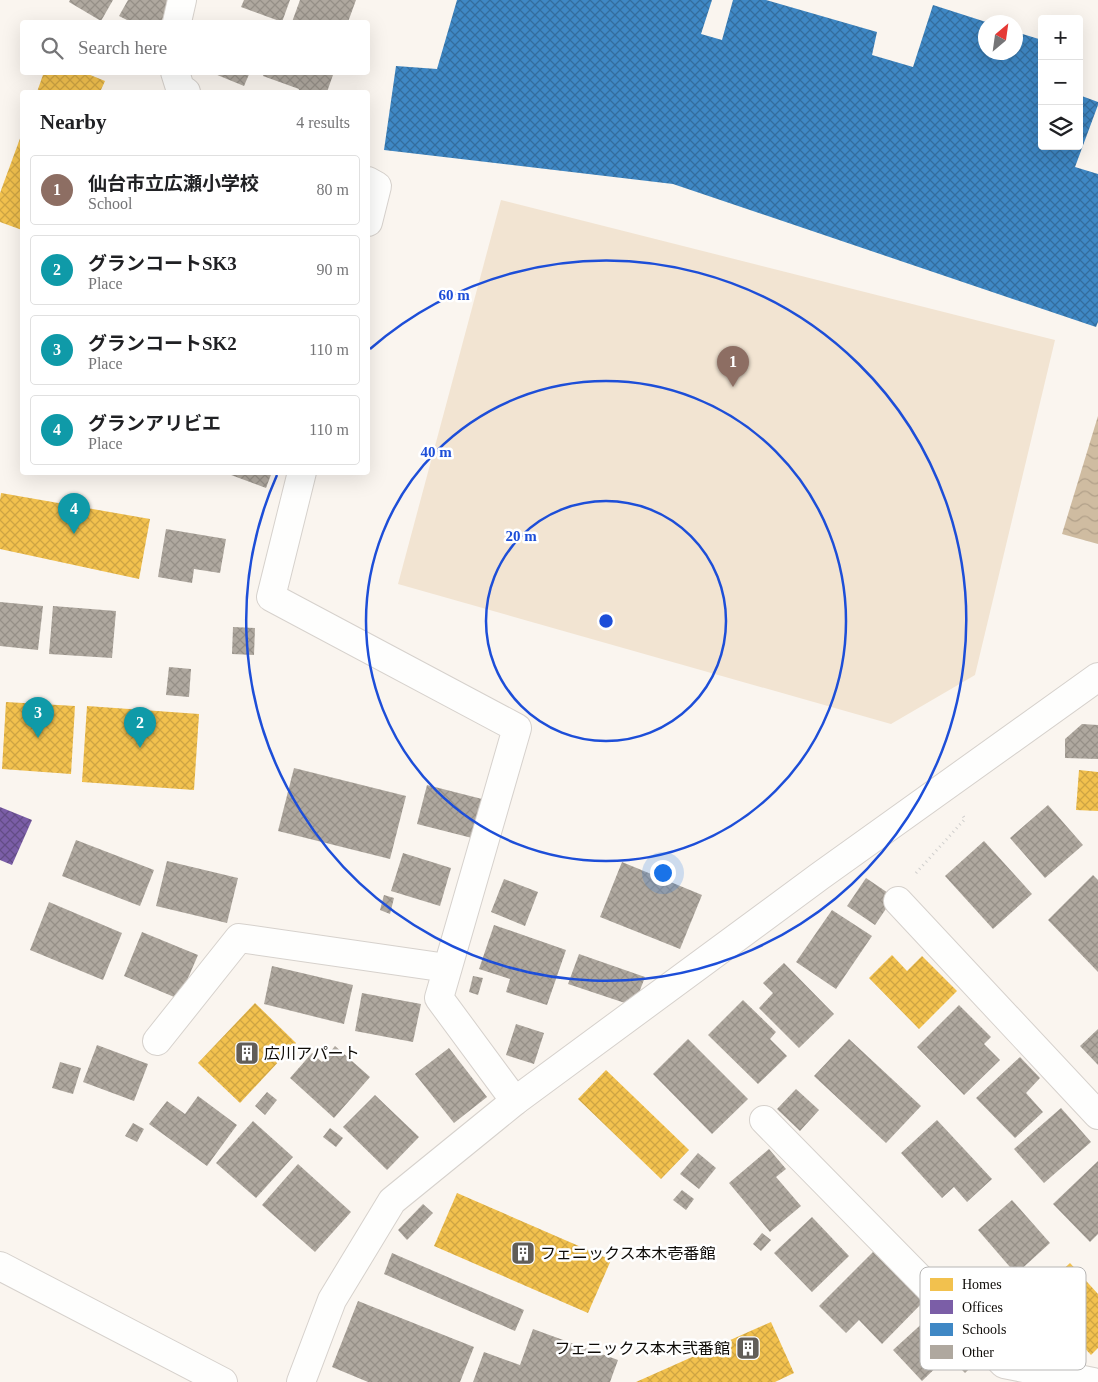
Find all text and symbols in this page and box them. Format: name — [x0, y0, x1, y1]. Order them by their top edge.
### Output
north arrow — [978, 15, 1023, 60]
map controls — [1038, 15, 1083, 150]
button: + — [1038, 15, 1083, 60]
search box — [20, 20, 370, 75]
icon: search — [38, 34, 66, 62]
text: Search here — [78, 37, 167, 58]
button: − — [1038, 60, 1083, 105]
button: layers — [1038, 105, 1083, 150]
text: Nearby — [40, 110, 107, 134]
text: 4 results — [296, 114, 350, 131]
text: 仙台市立広瀬小学校 — [88, 173, 259, 194]
text: 1 — [53, 181, 61, 198]
text: 80 m — [317, 181, 349, 198]
text: School — [88, 195, 132, 212]
text: グランコートSK3 — [88, 253, 237, 274]
text: 2 — [53, 261, 61, 278]
text: 90 m — [317, 261, 349, 278]
text: Place — [88, 275, 123, 292]
text: 60 m — [438, 287, 470, 303]
text: グランコートSK2 — [88, 333, 237, 354]
text: 3 — [53, 341, 61, 358]
text: 110 m — [309, 341, 349, 358]
pin: 1 — [717, 346, 749, 387]
text: Place — [88, 355, 123, 372]
text: グランアリビエ — [88, 413, 221, 434]
text: 4 — [53, 421, 61, 438]
text: 110 m — [309, 421, 349, 438]
text: Place — [88, 435, 123, 452]
text: 40 m — [420, 444, 452, 460]
pin: 4 — [58, 493, 90, 534]
text: 20 m — [505, 528, 537, 544]
centre of rings — [597, 612, 615, 630]
pin: 3 — [22, 697, 54, 738]
pin: 2 — [124, 707, 156, 748]
your location — [650, 860, 676, 886]
building icon: 広川アパート — [234, 1040, 260, 1066]
place label: 広川アパート — [264, 1045, 360, 1062]
building icon: フェニックス本木壱番館 — [510, 1240, 536, 1266]
place label: フェニックス本木壱番館 — [540, 1245, 716, 1262]
legend — [920, 1267, 1086, 1370]
text: Homes — [962, 1277, 1002, 1292]
text: Offices — [962, 1300, 1003, 1315]
text: Schools — [962, 1322, 1006, 1337]
building icon: フェニックス本木弐番館 — [735, 1335, 761, 1361]
place label: フェニックス本木弐番館 — [554, 1340, 730, 1357]
text: Other — [962, 1345, 994, 1360]

